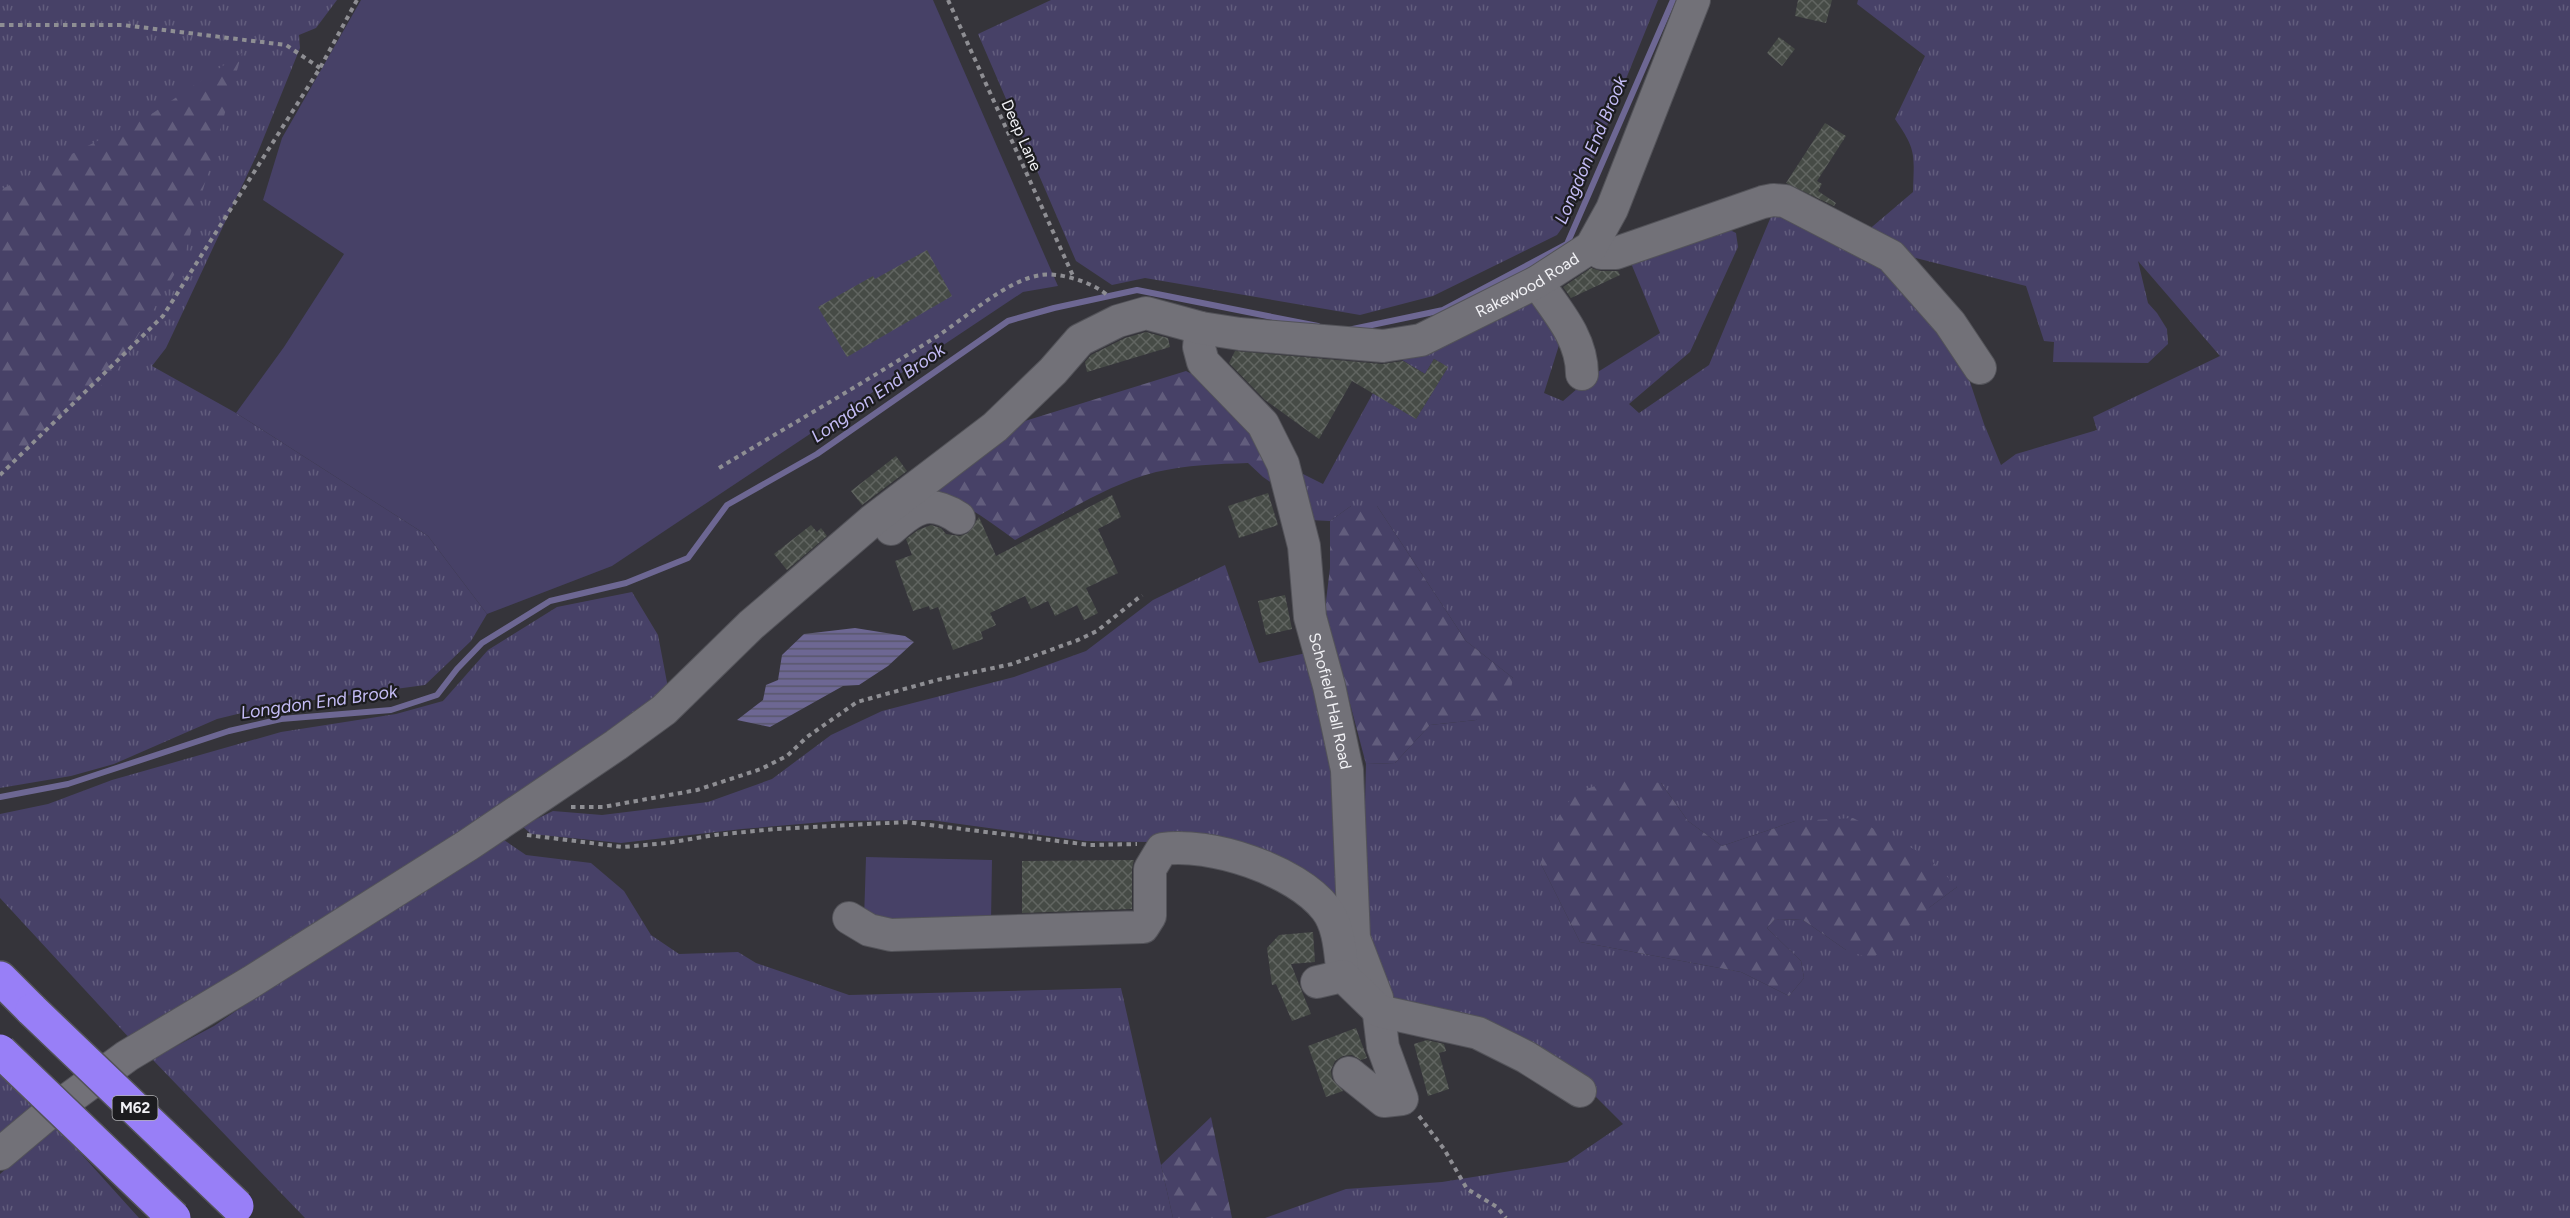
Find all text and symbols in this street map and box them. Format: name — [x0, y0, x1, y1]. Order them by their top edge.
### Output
water label: Longdon End Brook — [1550, 72, 1633, 227]
street label: Deep Lane — [997, 97, 1046, 174]
street label: Rakewood Road — [1472, 248, 1582, 321]
water label: Longdon End Brook — [807, 338, 950, 447]
street label: Schofield Hall Road — [1305, 630, 1356, 771]
water label: Longdon End Brook — [239, 680, 400, 724]
road number: M62 — [112, 1096, 158, 1120]

